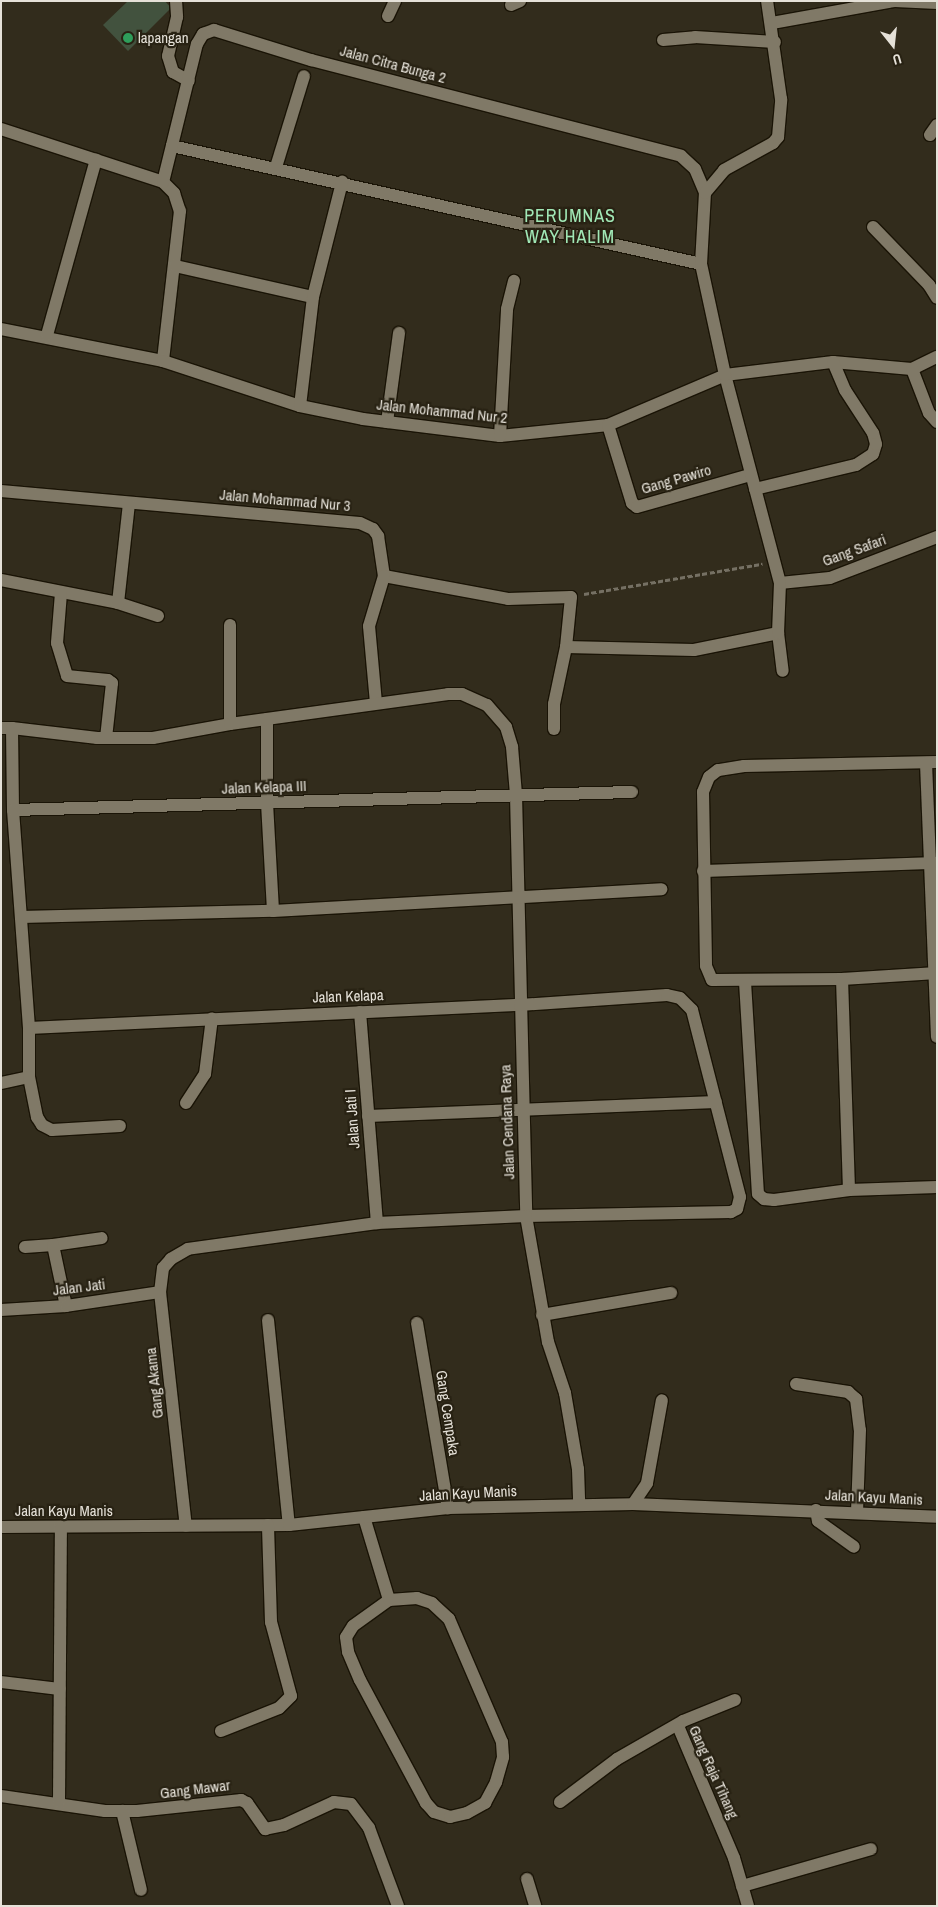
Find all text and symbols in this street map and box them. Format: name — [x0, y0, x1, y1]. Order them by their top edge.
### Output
north arrow — [868, 20, 918, 70]
place label: lapangan — [138, 29, 189, 47]
marker: lapangan — [122, 32, 134, 44]
street label: Jalan Citra Bunga 2 — [338, 41, 448, 87]
text: U — [891, 50, 904, 69]
district label: PERUMNAS WAY HALIM — [523, 206, 617, 248]
street label: Jalan Mohammad Nur 2 — [376, 395, 508, 427]
street label: Gang Pawiro — [639, 460, 713, 498]
street label: Jalan Mohammad Nur 3 — [219, 485, 351, 515]
street label: Gang Safari — [820, 530, 888, 570]
street label: Jalan Kelapa III — [221, 777, 307, 797]
street label: Jalan Kelapa — [312, 986, 384, 1006]
street label: Jalan Cendana Raya — [496, 1064, 518, 1180]
street label: Jalan Jati I — [341, 1089, 363, 1149]
street label: Jalan Jati — [52, 1275, 106, 1299]
street label: Gang Akama — [141, 1346, 167, 1420]
street label: Gang Cempaka — [432, 1369, 464, 1457]
street label: Jalan Kayu Manis — [419, 1481, 517, 1505]
street label: Jalan Kayu Manis — [825, 1485, 923, 1509]
street label: Jalan Kayu Manis — [15, 1502, 113, 1520]
street label: Gang Raja Tihang — [685, 1723, 743, 1821]
street label: Gang Mawar — [159, 1776, 231, 1802]

